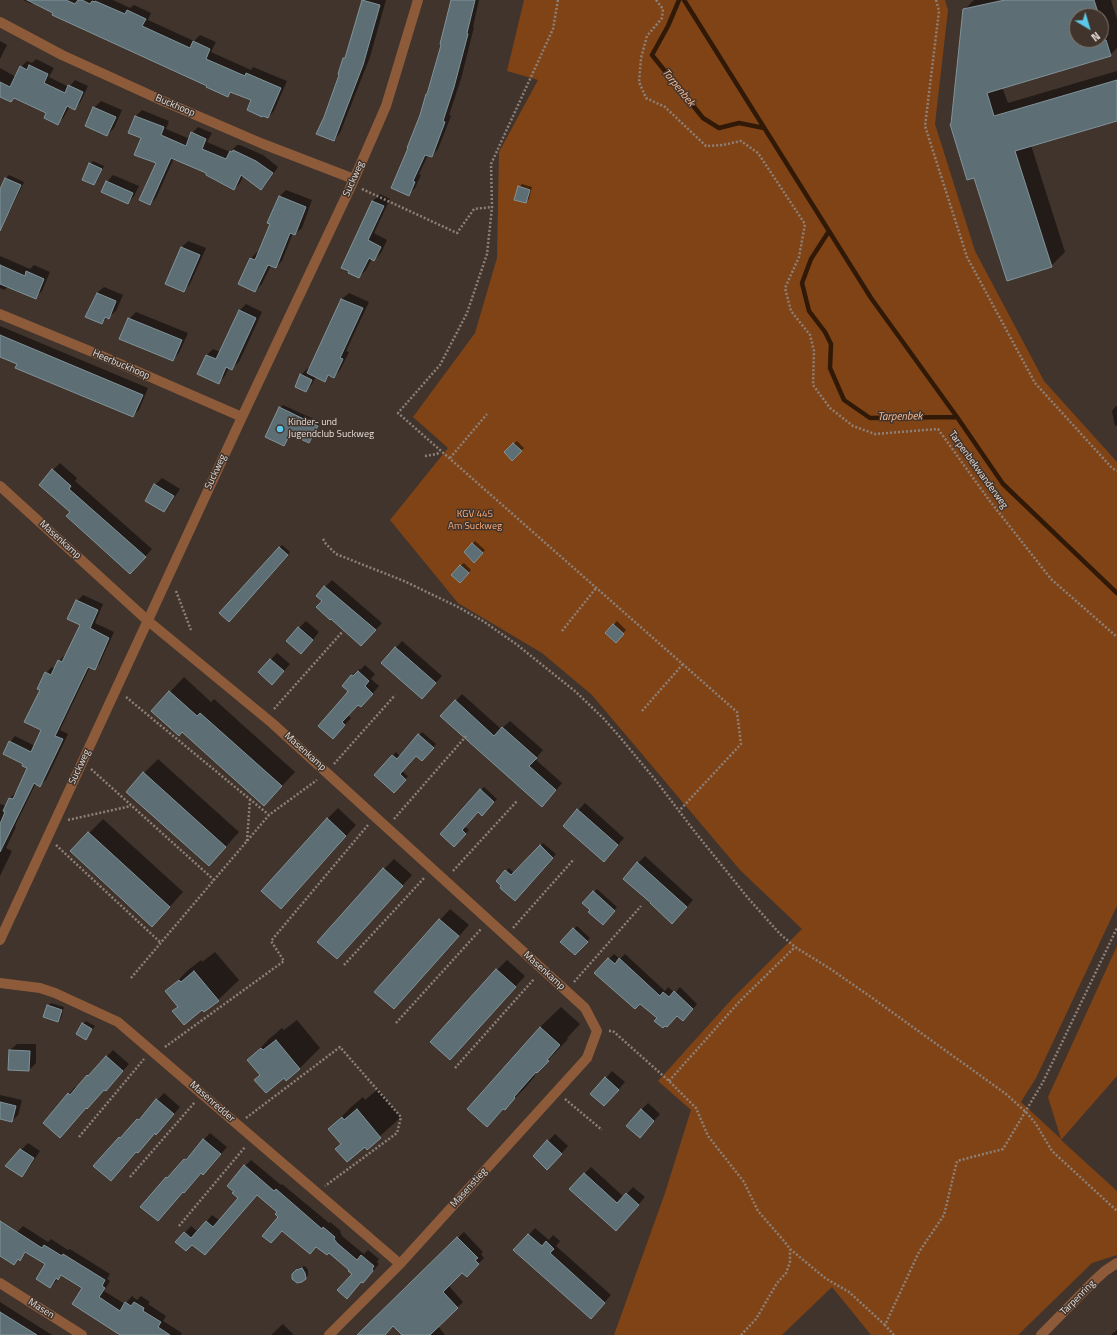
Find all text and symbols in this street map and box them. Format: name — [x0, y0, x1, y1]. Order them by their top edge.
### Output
north arrow — [1069, 8, 1109, 48]
text: N — [1088, 28, 1104, 45]
water label: Tarpenbek — [659, 66, 697, 110]
street label: Buckhoop — [153, 92, 197, 120]
street label: Suckweg — [341, 159, 367, 199]
street label: Heerbuckhoop — [90, 348, 152, 382]
water label: Tarpenbek — [877, 410, 923, 424]
place label: Kinder- und Jugendclub Suckweg — [288, 417, 374, 440]
marker: Kinder- und Jugendclub Suckweg — [275, 424, 285, 434]
street label: Tarpenbekwanderweg — [946, 429, 1010, 511]
street label: Suckweg — [203, 452, 229, 492]
park label: KGV 445 Am Suckweg — [448, 509, 502, 532]
street label: Masenkamp — [37, 518, 83, 562]
street label: Masenkamp — [282, 730, 328, 774]
street label: Suckweg — [67, 747, 93, 787]
street label: Masenkamp — [521, 949, 567, 993]
street label: Masenredder — [187, 1079, 237, 1125]
street label: Masenstieg — [448, 1166, 490, 1210]
street label: Tarpenring — [1058, 1278, 1098, 1318]
street label: Masen — [26, 1296, 56, 1322]

